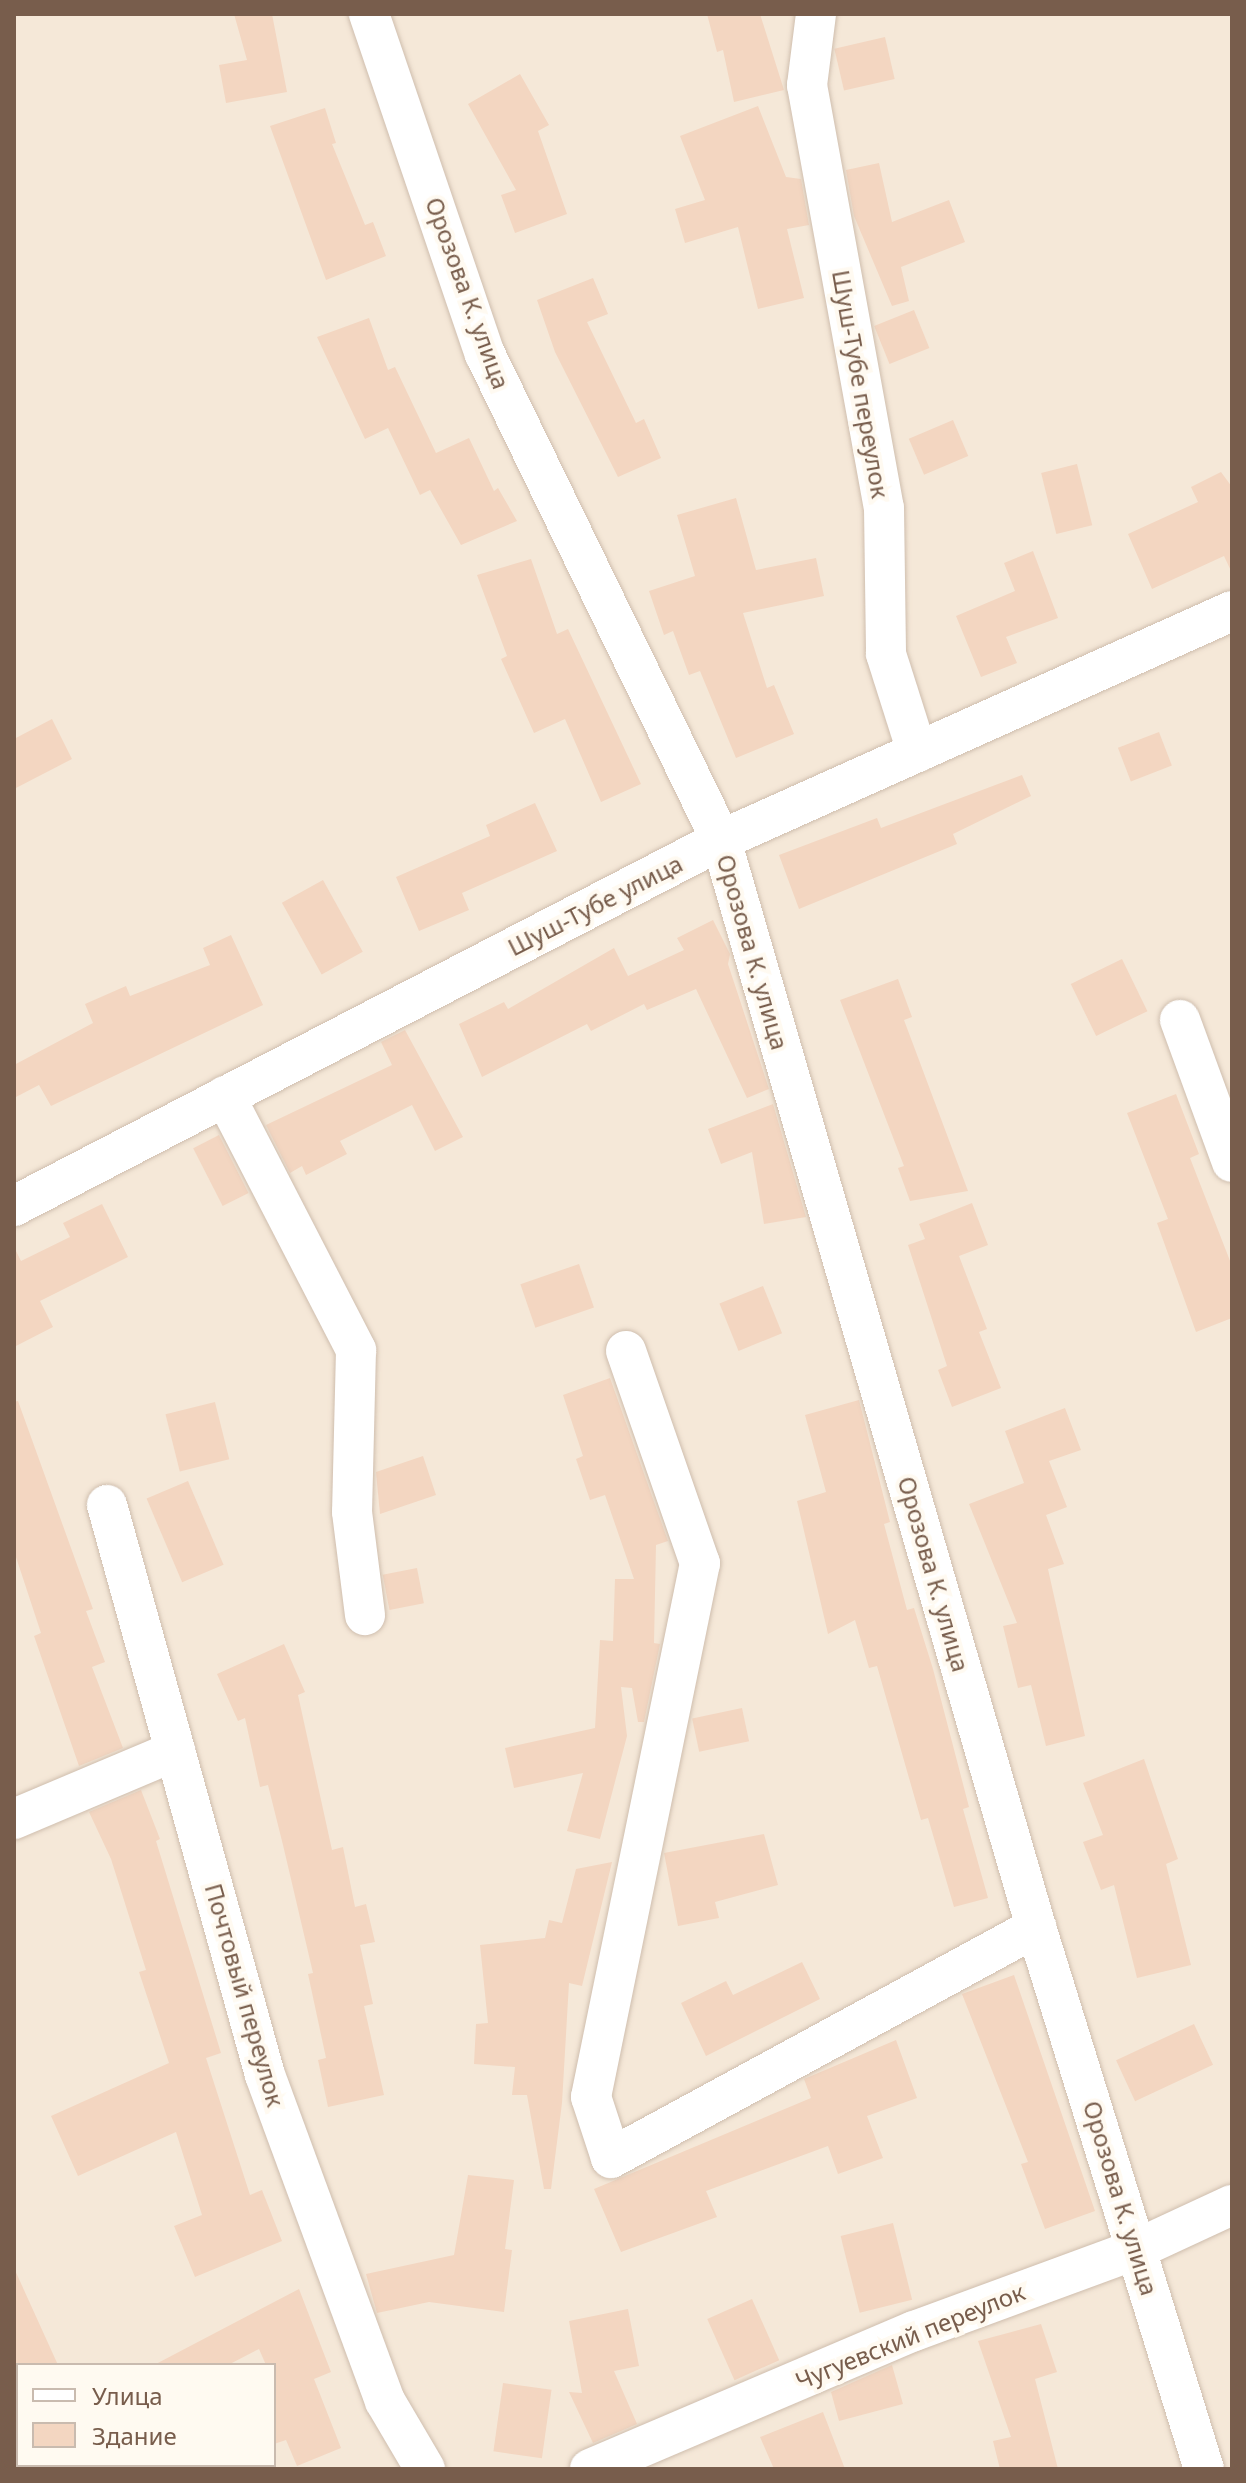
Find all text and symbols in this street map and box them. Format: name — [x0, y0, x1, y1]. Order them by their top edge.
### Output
street label: Орозова К. улица — [420, 193, 516, 393]
street label: Шуш-Тубе переулок — [827, 268, 895, 500]
street label: Шуш-Тубе улица — [503, 849, 687, 961]
street label: Орозова К. улица — [711, 851, 795, 1053]
street label: Орозова К. улица — [892, 1473, 976, 1675]
street label: Почтовый переулок — [199, 1880, 291, 2110]
street label: Орозова К. улица — [1078, 2097, 1164, 2299]
street label: Чугуевский переулок — [791, 2277, 1029, 2395]
legend — [16, 2363, 276, 2467]
text: Улица — [92, 2379, 163, 2412]
text: Здание — [92, 2419, 177, 2452]

